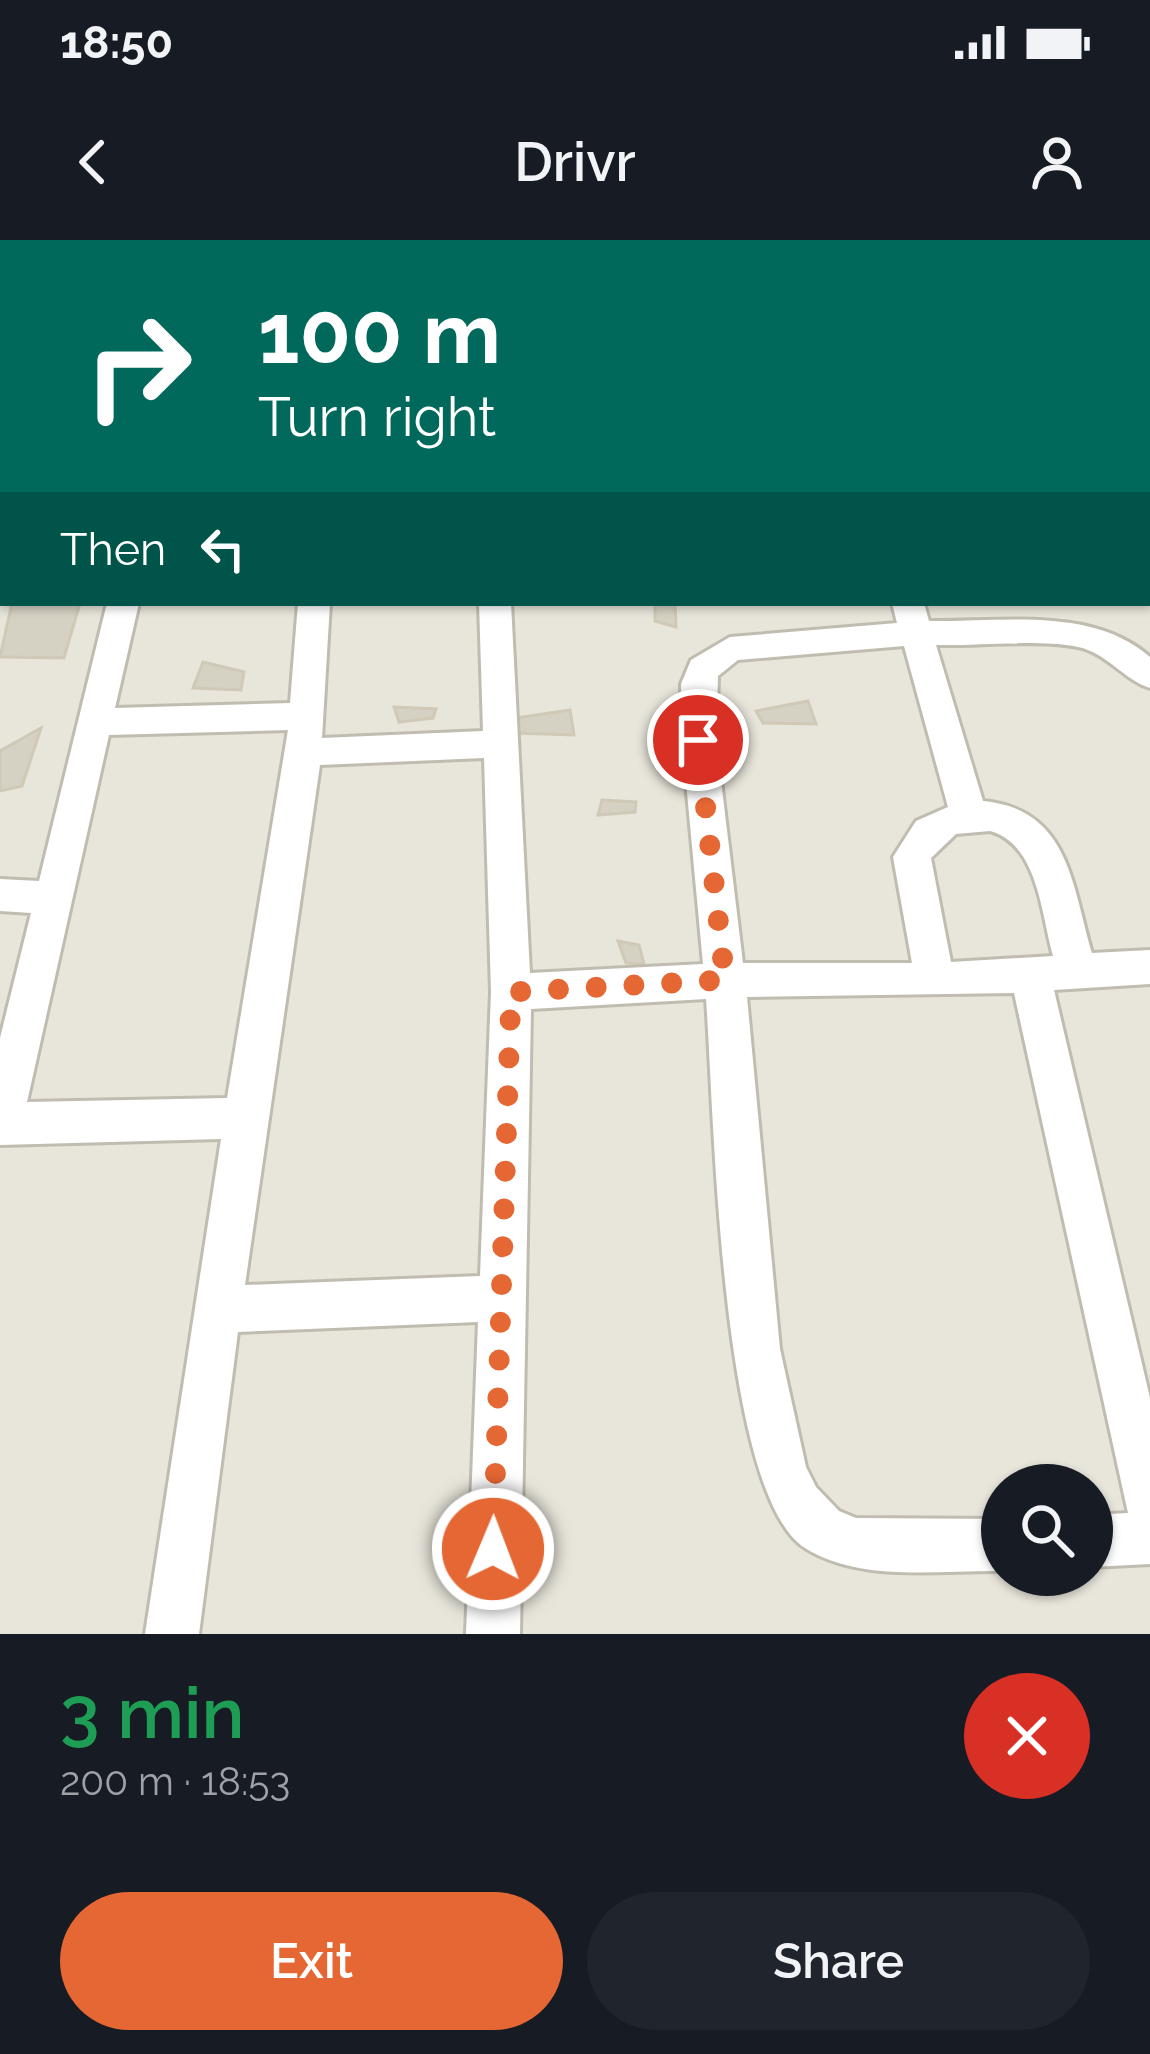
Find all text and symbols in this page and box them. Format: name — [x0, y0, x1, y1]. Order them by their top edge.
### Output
text: 18:50 — [60, 16, 173, 69]
icon: back — [60, 129, 126, 195]
icon: person — [1024, 129, 1090, 195]
text: Drivr — [514, 130, 636, 194]
text: 100 m — [258, 284, 501, 383]
icon: right — [60, 288, 216, 444]
text: Turn right — [258, 385, 496, 449]
icon: left — [190, 516, 256, 582]
text: Then — [60, 523, 166, 576]
pin — [647, 689, 749, 791]
icon: arrive — [665, 707, 731, 773]
map controls — [981, 1464, 1113, 1596]
button: search — [981, 1464, 1113, 1596]
position arrow — [430, 1486, 556, 1612]
text: 3 min — [60, 1670, 244, 1755]
button: close — [964, 1673, 1090, 1799]
text: 200 m · 18:53 — [60, 1758, 290, 1804]
button: Exit — [60, 1892, 563, 2030]
button: Share — [587, 1892, 1090, 2030]

